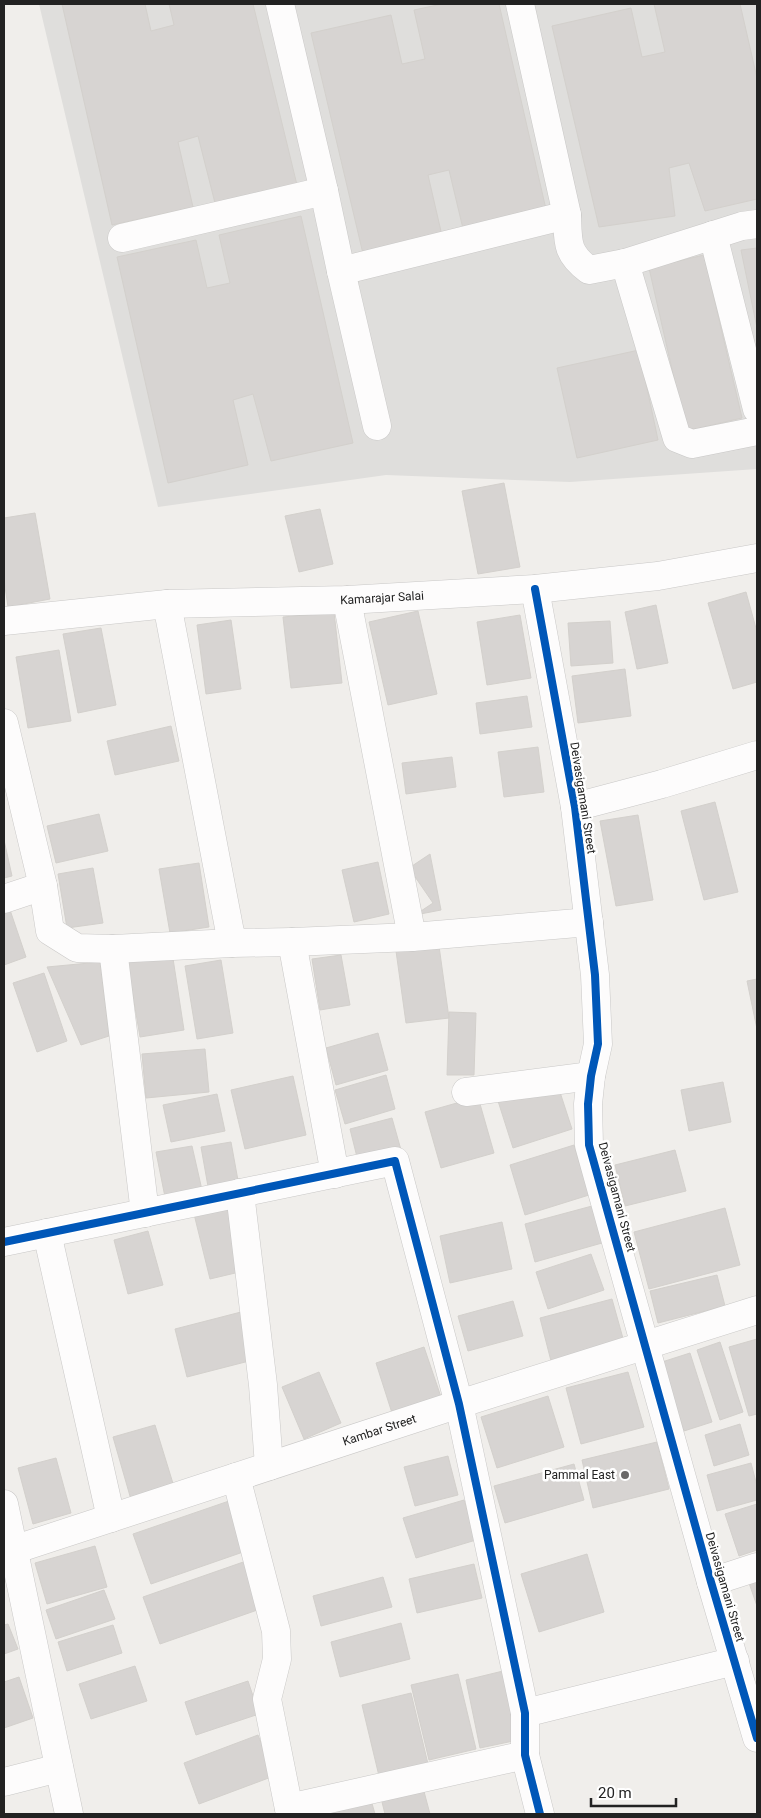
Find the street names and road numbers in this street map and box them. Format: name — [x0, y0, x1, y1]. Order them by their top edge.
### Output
street label: Kamarajar Salai — [340, 589, 424, 607]
street label: Deivasigamani Street — [567, 741, 599, 855]
street label: Deivasigamani Street — [596, 1141, 638, 1253]
street label: Kambar Street — [341, 1411, 418, 1449]
street label: Deivasigamani Street — [703, 1531, 747, 1643]

